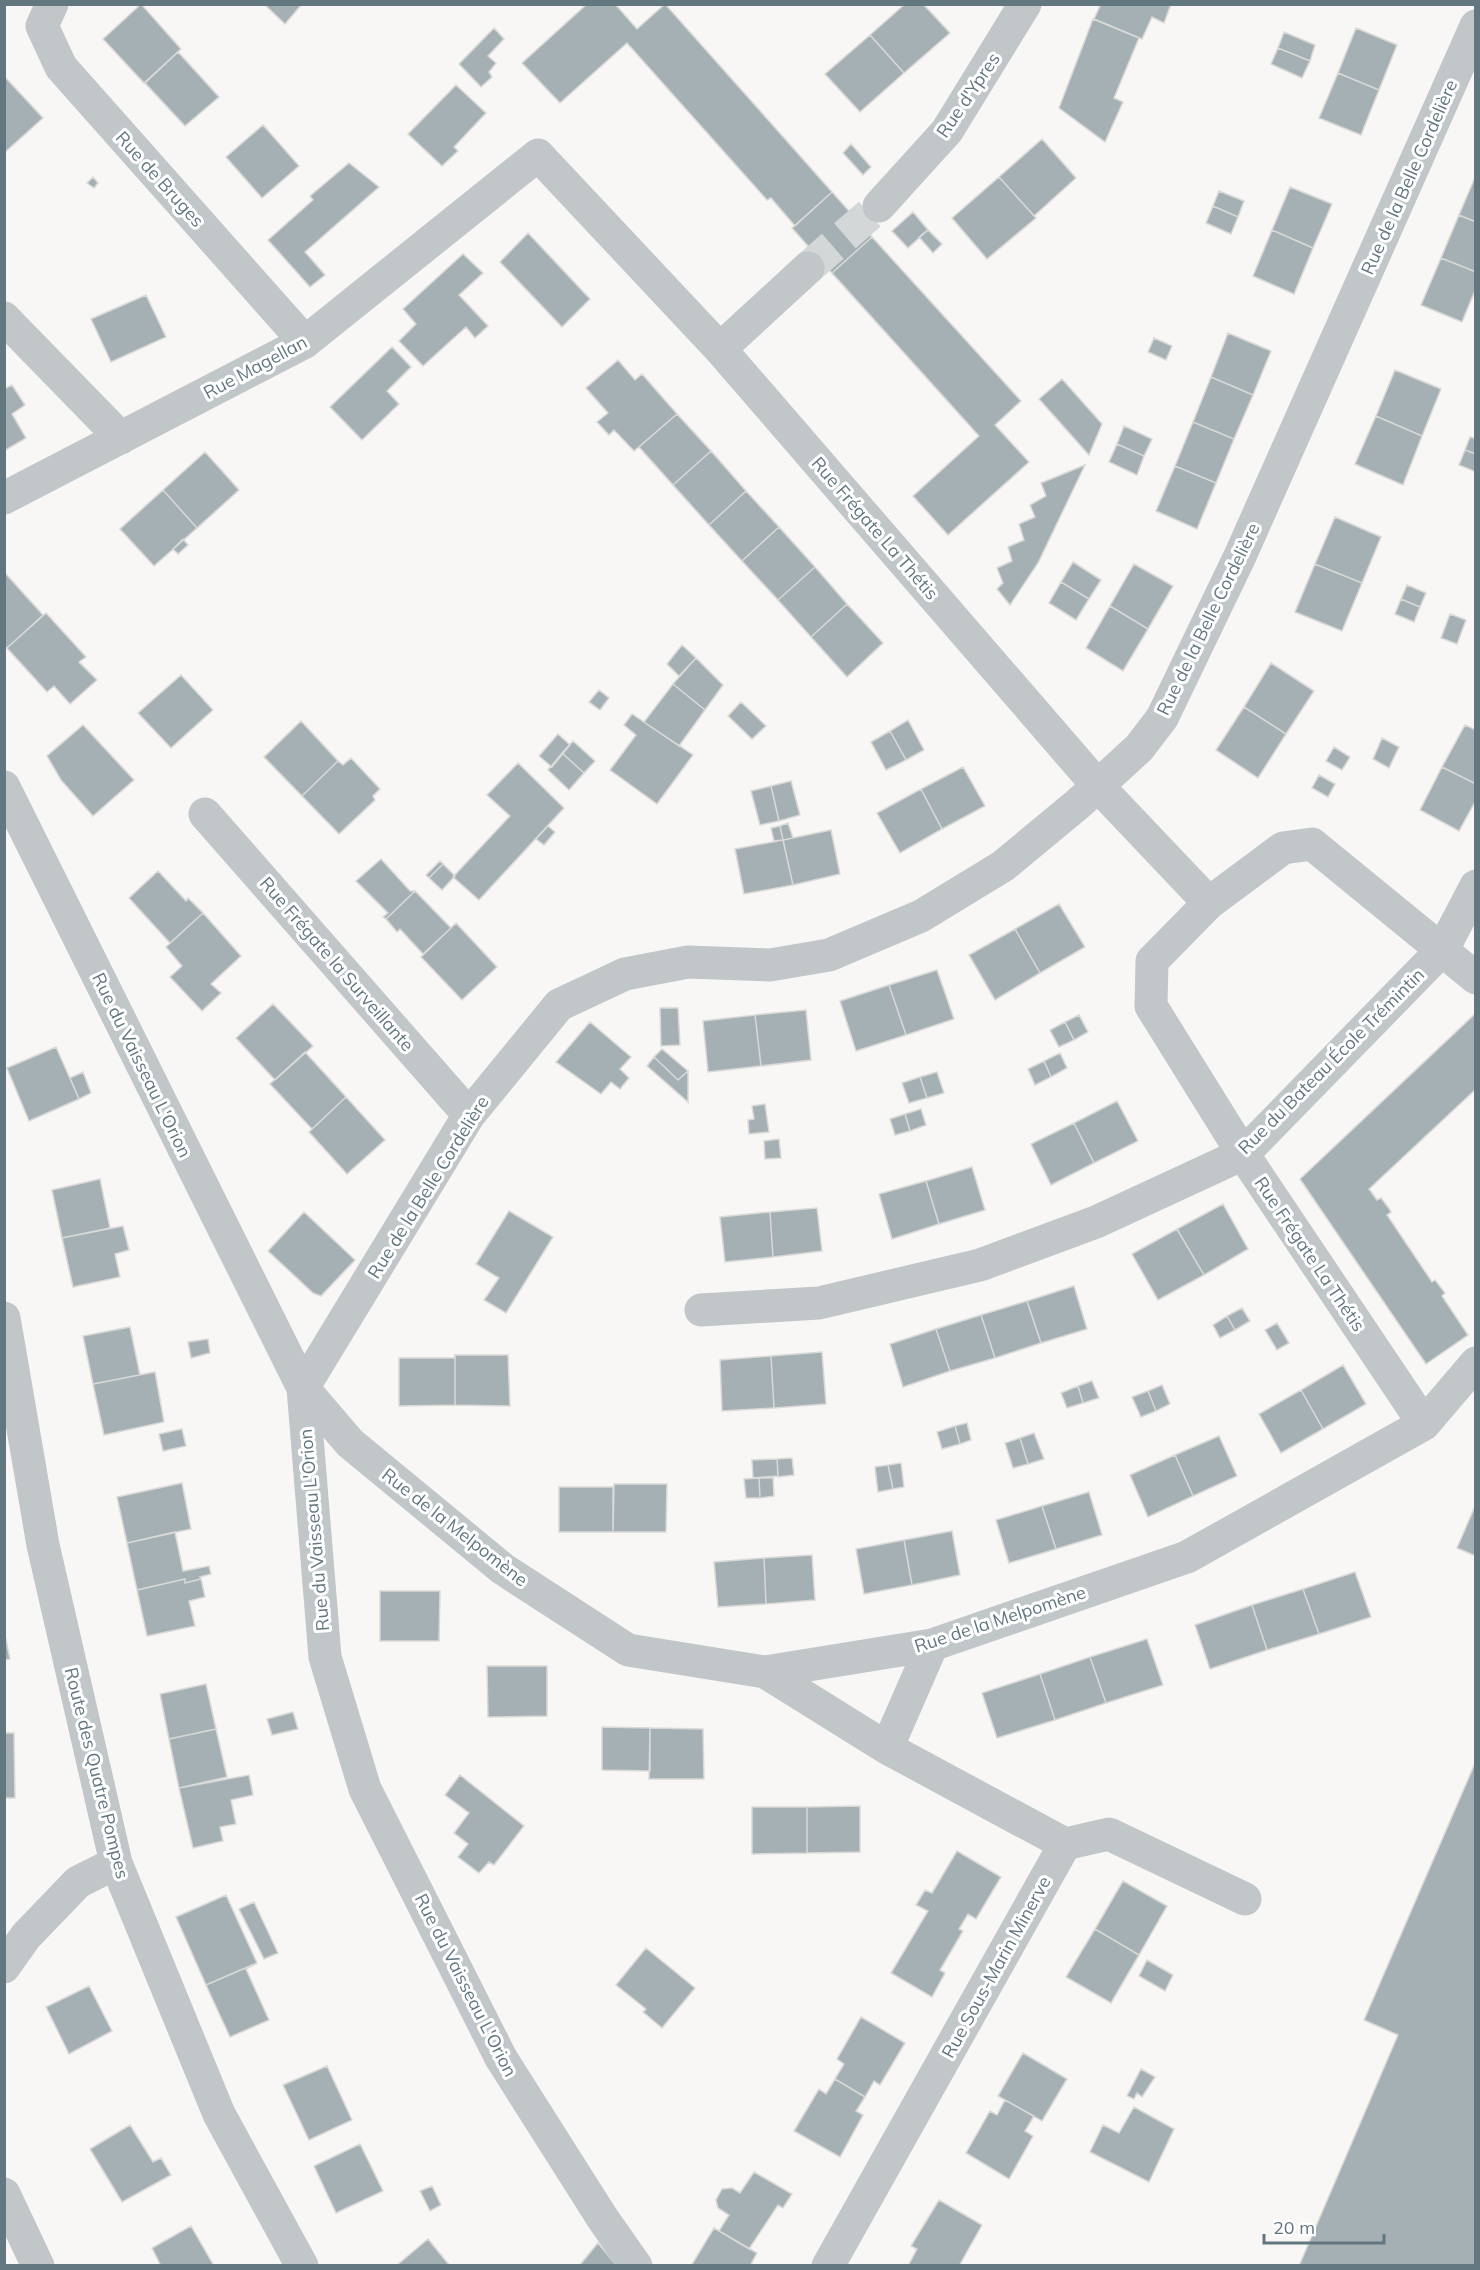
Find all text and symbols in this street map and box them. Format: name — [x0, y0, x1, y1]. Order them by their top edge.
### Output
street label: Rue d'Ypres — [931, 48, 1005, 142]
street label: Rue de la Belle Cordelière — [1356, 76, 1462, 278]
street label: Rue de Bruges — [111, 126, 209, 232]
street label: Rue Magellan — [199, 330, 311, 404]
street label: Rue Frégate La Thétis — [807, 452, 943, 604]
street label: Rue de la Belle Cordelière — [1151, 519, 1265, 719]
street label: Rue Frégate la Surveillante — [255, 872, 419, 1056]
street label: Rue du Bateau École Trémintin — [1233, 963, 1429, 1159]
street label: Rue du Vaisseau L'Orion — [87, 969, 197, 1161]
street label: Rue de la Belle Cordelière — [362, 1091, 494, 1283]
street label: Rue Frégate La Thétis — [1250, 1172, 1370, 1336]
street label: Rue du Vaisseau L'Orion — [294, 1428, 334, 1632]
street label: Rue de la Melpomène — [377, 1463, 533, 1591]
street label: Rue de la Melpomène — [911, 1580, 1089, 1658]
street label: Route des Quatre Pompes — [60, 1665, 134, 1881]
street label: Rue Sous-Marin Minerve — [936, 1872, 1056, 2062]
street label: Rue du Vaisseau L'Orion — [410, 1889, 522, 2081]
scale bar — [1264, 2207, 1384, 2245]
text: 20 m — [1273, 2216, 1315, 2239]

